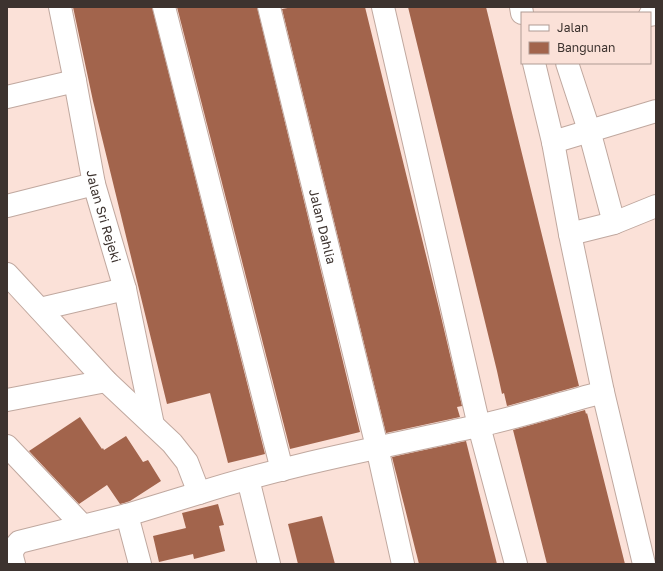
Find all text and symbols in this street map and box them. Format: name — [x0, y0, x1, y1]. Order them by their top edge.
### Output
legend — [521, 12, 651, 64]
text: Jalan — [557, 20, 588, 35]
text: Bangunan — [557, 40, 615, 55]
street label: Jalan Sri Rejeki — [84, 169, 125, 265]
street label: Jalan Dahlia — [306, 187, 340, 266]

